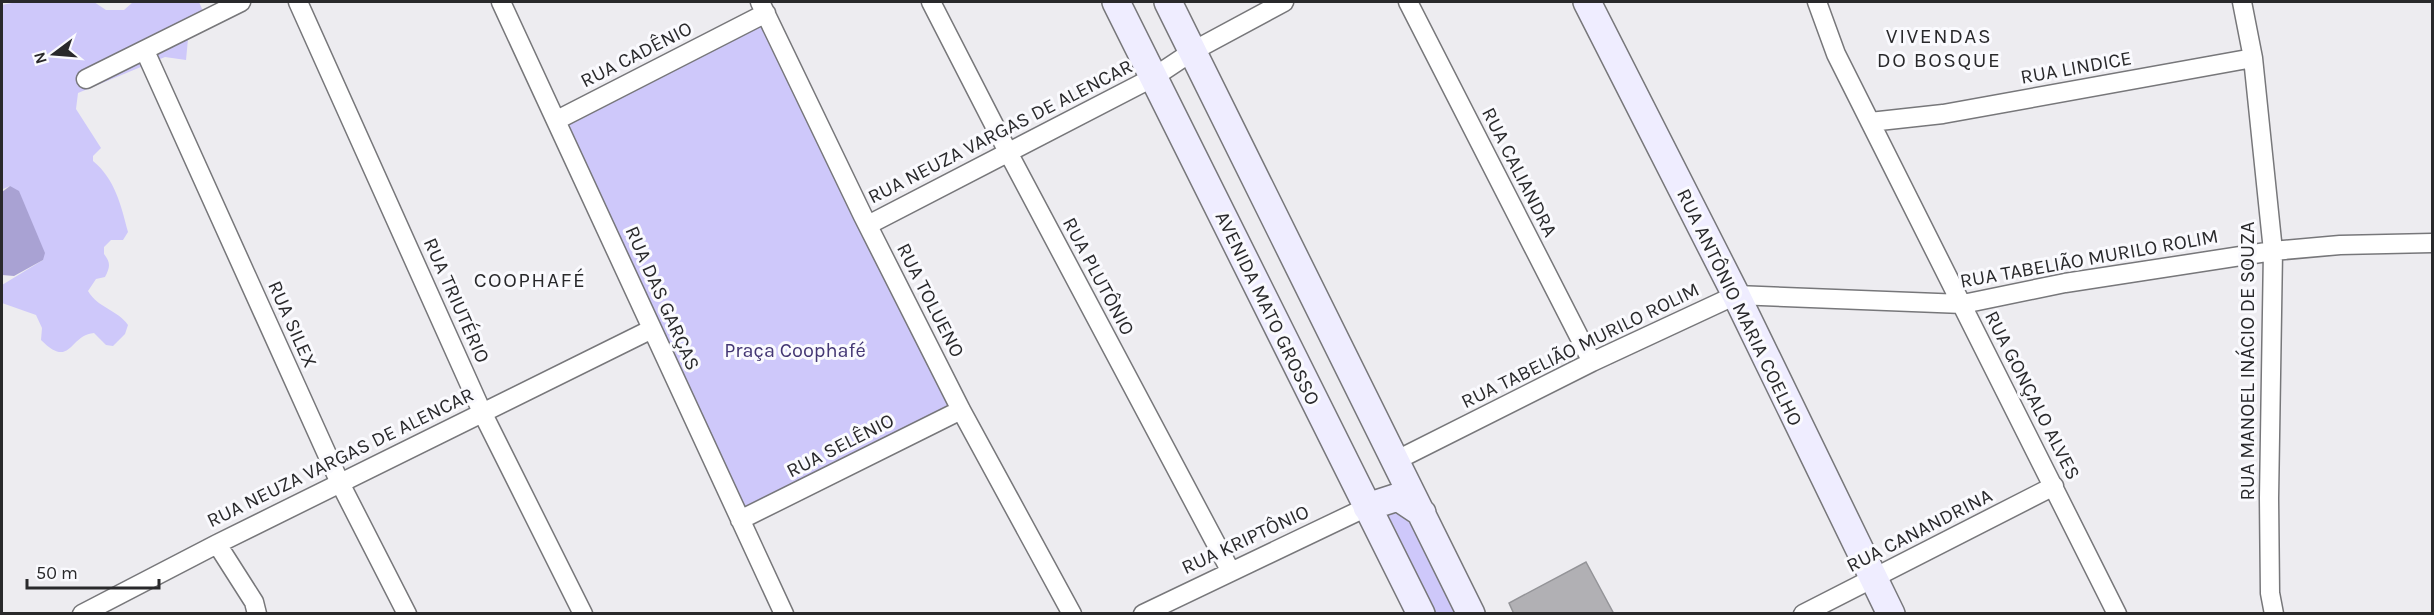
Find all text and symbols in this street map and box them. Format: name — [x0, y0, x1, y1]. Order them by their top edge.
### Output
street label: RUA CADÊNIO — [577, 17, 696, 92]
north arrow — [24, 24, 84, 84]
district label: VIVENDAS DO BOSQUE — [1877, 24, 2001, 72]
street label: RUA LINDICE — [2019, 46, 2133, 89]
text: N — [29, 50, 51, 66]
street label: RUA NEUZA VARGAS DE ALENCAR — [864, 54, 1136, 208]
street label: RUA CALIANDRA — [1477, 104, 1562, 241]
street label: RUA ANTÔNIO MARIA COELHO — [1672, 184, 1808, 430]
street label: AVENIDA MATO GROSSO — [1211, 208, 1324, 409]
street label: RUA PLUTÔNIO — [1058, 213, 1140, 339]
street label: RUA DAS GARÇAS — [620, 222, 705, 374]
street label: RUA MANOEL INÁCIO DE SOUZA — [2235, 222, 2259, 500]
street label: RUA TABELIÃO MURILO ROLIM — [1958, 224, 2220, 293]
street label: RUA TRIUTÉRIO — [419, 234, 495, 366]
street label: RUA TOLUENO — [892, 239, 969, 361]
district label: COOPHAFÉ — [474, 268, 586, 292]
street label: RUA SILEX — [263, 277, 322, 371]
street label: RUA TABELIÃO MURILO ROLIM — [1457, 278, 1703, 413]
street label: RUA GONÇALO ALVES — [1980, 307, 2085, 483]
park label: Praça Coophafé — [724, 339, 866, 362]
street label: RUA NEUZA VARGAS DE ALENCAR — [203, 383, 477, 532]
street label: RUA SELÊNIO — [783, 408, 898, 482]
street label: RUA CANANDRINA — [1843, 484, 1996, 577]
street label: RUA KRIPTÔNIO — [1178, 499, 1312, 579]
scale bar — [27, 552, 159, 590]
text: 50 m — [36, 562, 78, 584]

